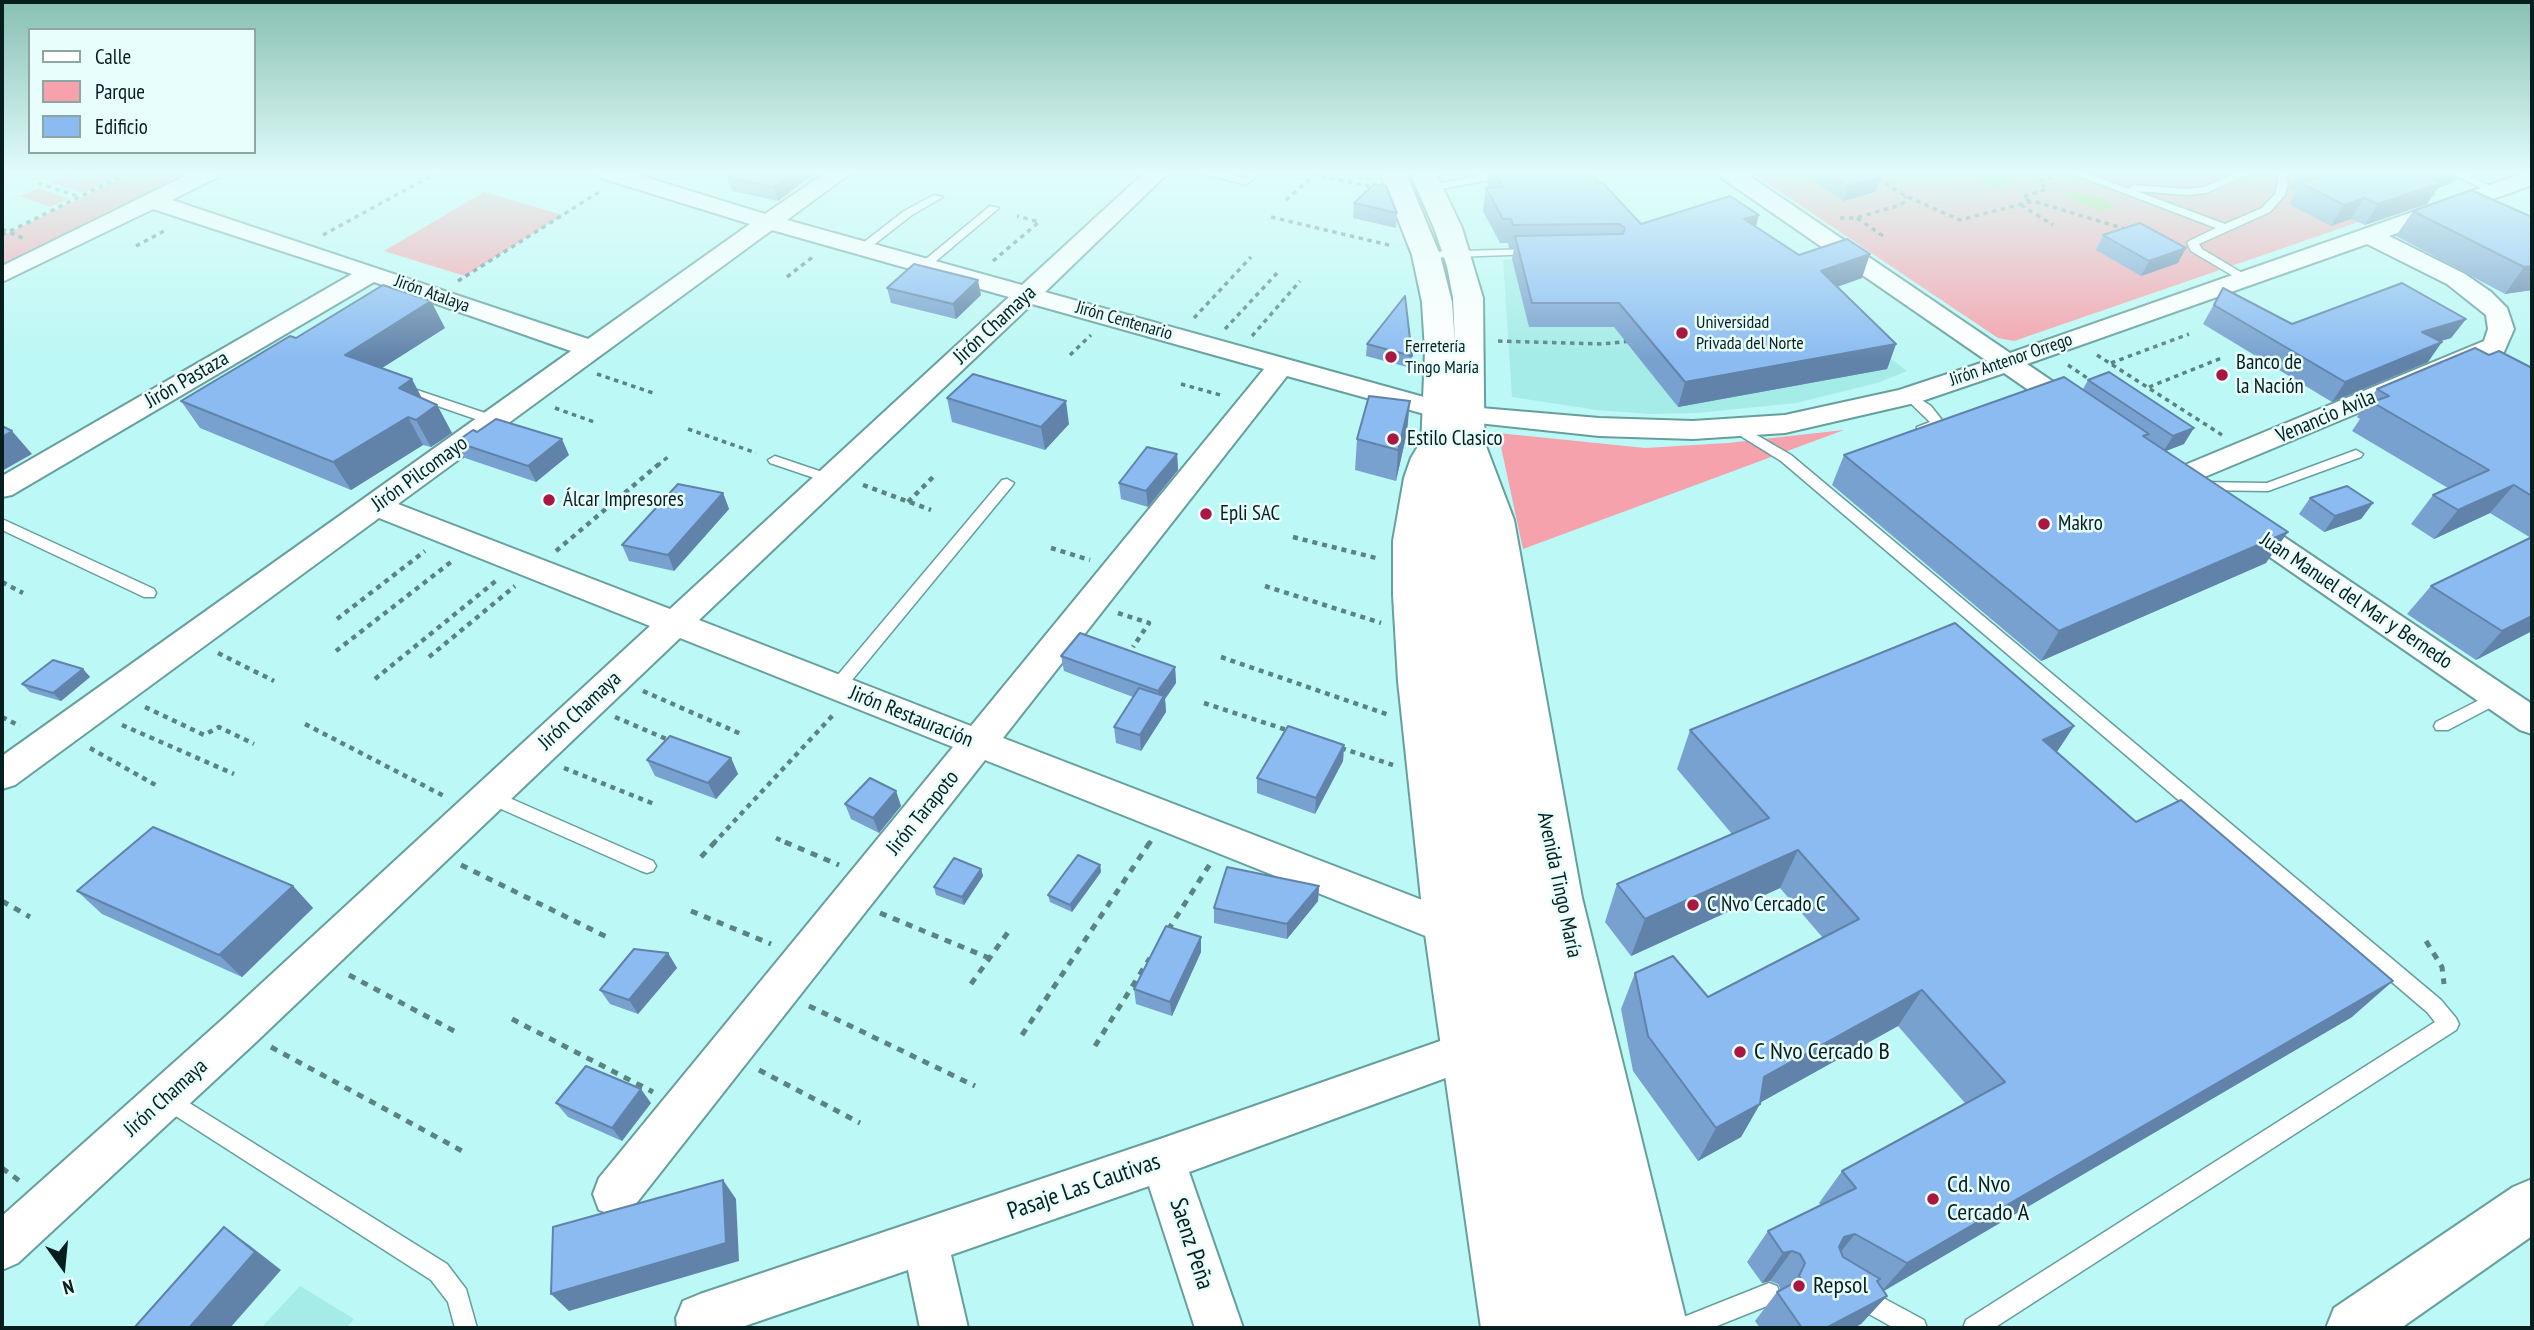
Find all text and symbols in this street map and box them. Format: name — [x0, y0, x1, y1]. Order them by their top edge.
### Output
legend — [28, 28, 256, 154]
text: Calle — [95, 43, 131, 70]
text: Parque — [95, 78, 145, 105]
text: Edificio — [95, 113, 148, 140]
street label: Jirón Atalaya — [391, 270, 473, 318]
street label: Jirón Chamaya — [948, 280, 1042, 370]
street label: Jirón Centenario — [1073, 297, 1175, 345]
place label: Universidad Privada del Norte — [1696, 312, 1804, 354]
marker: Universidad Privada del Norte — [1674, 325, 1690, 341]
street label: Jirón Antenor Orrego — [1947, 329, 2075, 391]
place label: Ferretería Tingo María — [1405, 336, 1479, 378]
street label: Jirón Pastaza — [141, 346, 233, 414]
marker: Ferretería Tingo María — [1383, 349, 1399, 365]
place label: Banco de la Nación — [2236, 350, 2304, 400]
marker: Banco de la Nación — [2214, 367, 2230, 383]
street label: Venancio Avila — [2273, 385, 2379, 449]
place label: Estilo Clasico — [1407, 426, 1503, 452]
street label: Jirón Pilcomayo — [367, 431, 473, 517]
marker: Estilo Clasico — [1385, 431, 1401, 447]
place label: Álcar Impresores — [563, 487, 684, 513]
marker: Álcar Impresores — [541, 492, 557, 508]
place label: Epli SAC — [1220, 501, 1280, 527]
marker: Epli SAC — [1198, 506, 1214, 522]
place label: Makro — [2058, 511, 2103, 537]
marker: Makro — [2036, 516, 2052, 532]
street label: Juan Manuel del Mar y Bernedo — [2255, 527, 2457, 675]
street label: Jirón Chamaya — [533, 666, 627, 756]
street label: Jirón Restauración — [846, 681, 976, 753]
street label: Jirón Tarapoto — [881, 766, 965, 860]
street label: Avenida Tingo María — [1531, 810, 1587, 960]
place label: C Nvo Cercado C — [1707, 892, 1826, 918]
marker: C Nvo Cercado C — [1685, 897, 1701, 913]
place label: C Nvo Cercado B — [1754, 1038, 1890, 1066]
marker: C Nvo Cercado B — [1732, 1044, 1748, 1060]
street label: Jirón Chamaya — [119, 1054, 213, 1142]
street label: Pasaje Las Cautivas — [1004, 1147, 1164, 1227]
place label: Cd. Nvo Cercado A — [1947, 1171, 2029, 1227]
marker: Cd. Nvo Cercado A — [1925, 1191, 1941, 1207]
street label: Saenz Peña — [1163, 1195, 1219, 1293]
north arrow — [28, 1232, 98, 1302]
place label: Repsol — [1813, 1272, 1868, 1300]
text: N — [60, 1274, 77, 1300]
marker: Repsol — [1791, 1278, 1807, 1294]

